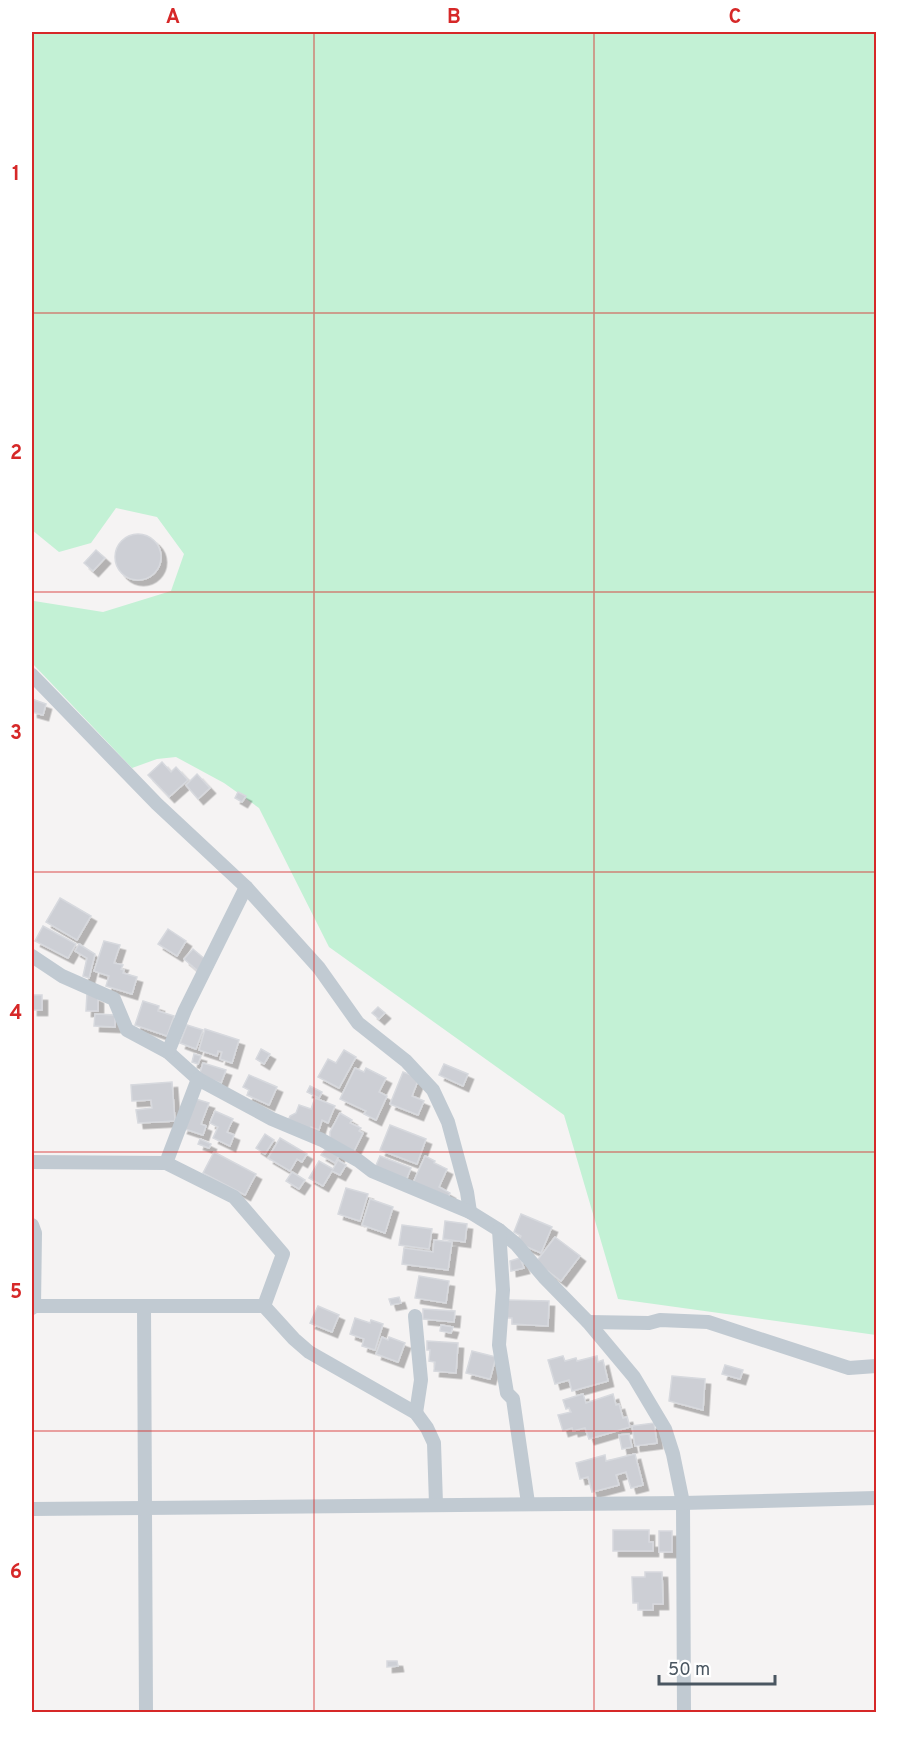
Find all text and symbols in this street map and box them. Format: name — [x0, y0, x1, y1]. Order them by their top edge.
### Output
text: A — [166, 5, 180, 31]
text: B — [447, 5, 461, 31]
text: C — [729, 5, 741, 31]
text: 1 — [12, 162, 20, 188]
text: 2 — [10, 441, 22, 467]
text: 3 — [10, 721, 22, 747]
text: 4 — [10, 1001, 22, 1027]
text: 5 — [10, 1280, 22, 1306]
text: 6 — [10, 1560, 22, 1586]
scale bar — [659, 1648, 774, 1686]
text: 50 m — [668, 1659, 710, 1682]

